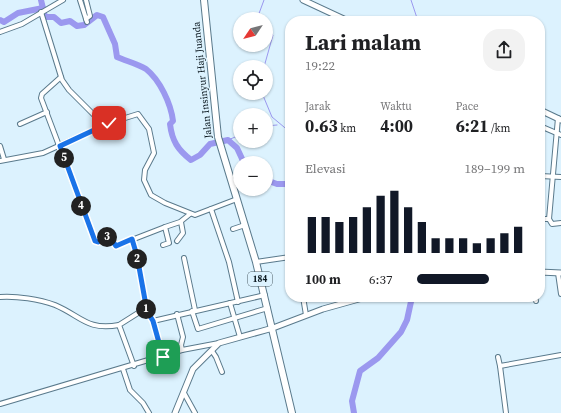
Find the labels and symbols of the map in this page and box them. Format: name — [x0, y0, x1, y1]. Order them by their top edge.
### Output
north arrow — [233, 12, 273, 52]
street label: Jalan Insinyur Haji Juanda — [189, 20, 215, 140]
pin — [92, 106, 126, 140]
pin: 5 — [54, 148, 74, 168]
pin: 4 — [71, 196, 91, 216]
pin: 3 — [97, 227, 117, 247]
pin: 2 — [127, 249, 147, 269]
road number: 184 — [248, 272, 272, 286]
pin: 1 — [136, 299, 156, 319]
pin — [146, 340, 180, 374]

